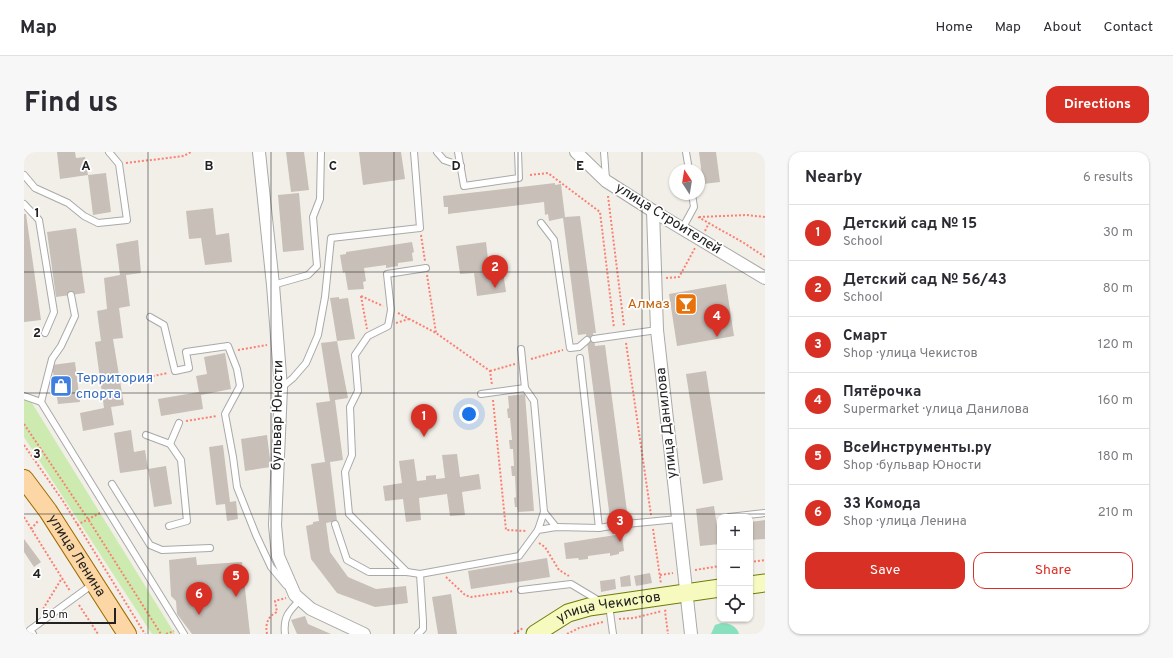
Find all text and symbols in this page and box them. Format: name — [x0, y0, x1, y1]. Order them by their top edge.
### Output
text: Map — [20, 16, 57, 40]
text: Home — [936, 19, 973, 36]
text: Map — [995, 19, 1021, 36]
text: About — [1043, 19, 1082, 36]
text: Contact — [1104, 19, 1153, 36]
text: Find us — [24, 86, 118, 122]
button: Directions — [1046, 86, 1149, 123]
text: A — [81, 159, 91, 175]
text: B — [205, 159, 214, 175]
text: C — [329, 159, 337, 175]
text: D — [451, 159, 461, 175]
text: E — [576, 159, 584, 175]
north arrow — [669, 164, 705, 200]
text: Nearby — [805, 167, 862, 189]
text: 6 results — [1083, 170, 1133, 186]
street label: улица Строителей — [612, 180, 724, 258]
text: 1 — [34, 206, 40, 222]
text: Детский сад № 15 — [843, 215, 977, 234]
text: 1 — [815, 225, 821, 241]
text: 30 m — [1103, 225, 1133, 241]
text: School — [843, 234, 883, 250]
pin: 2 — [482, 255, 508, 288]
text: Детский сад № 56/43 — [843, 271, 1007, 290]
text: 2 — [814, 281, 822, 297]
text: 80 m — [1103, 281, 1133, 297]
text: School — [843, 290, 883, 306]
bar icon: Алмаз — [673, 291, 699, 317]
place label: Алмаз — [627, 296, 670, 313]
pin: 4 — [704, 304, 730, 337]
text: 2 — [33, 326, 41, 342]
text: Смарт — [843, 327, 887, 346]
text: 3 — [814, 337, 822, 353]
text: 120 m — [1098, 337, 1133, 353]
text: Shop · улица Чекистов — [843, 346, 978, 362]
street label: бульвар Юности — [269, 360, 287, 470]
street label: улица Данилова — [653, 367, 681, 479]
place label: Территория спорта — [76, 370, 153, 403]
shop icon: Территория спорта — [48, 373, 74, 399]
text: Пятёрочка — [843, 383, 921, 402]
text: 4 — [814, 393, 822, 409]
text: 160 m — [1098, 393, 1133, 409]
text: Supermarket · улица Данилова — [843, 402, 1029, 418]
pin: 1 — [411, 404, 437, 437]
your location — [459, 404, 479, 424]
text: ВсеИнструменты.ру — [843, 439, 992, 458]
text: 3 — [33, 447, 41, 463]
text: 5 — [814, 449, 822, 465]
text: 180 m — [1098, 449, 1133, 465]
text: Shop · бульвар Юности — [843, 458, 981, 474]
text: 33 Комода — [843, 495, 921, 514]
text: 6 — [814, 505, 822, 521]
text: 210 m — [1098, 505, 1133, 521]
pin: 3 — [607, 509, 633, 542]
street label: улица Ленина — [44, 511, 109, 600]
map controls — [717, 514, 753, 622]
button: + — [717, 514, 753, 550]
text: Shop · улица Ленина — [843, 514, 967, 530]
button: − — [717, 550, 753, 586]
button: Save — [805, 552, 965, 589]
button: Share — [973, 552, 1133, 589]
pin: 5 — [223, 564, 249, 597]
text: 4 — [33, 567, 41, 583]
pin: 6 — [186, 582, 212, 615]
button: locate — [717, 586, 753, 622]
street label: улица Чекистов — [553, 588, 662, 627]
scale bar — [36, 606, 116, 625]
text: 50 m — [42, 608, 68, 622]

